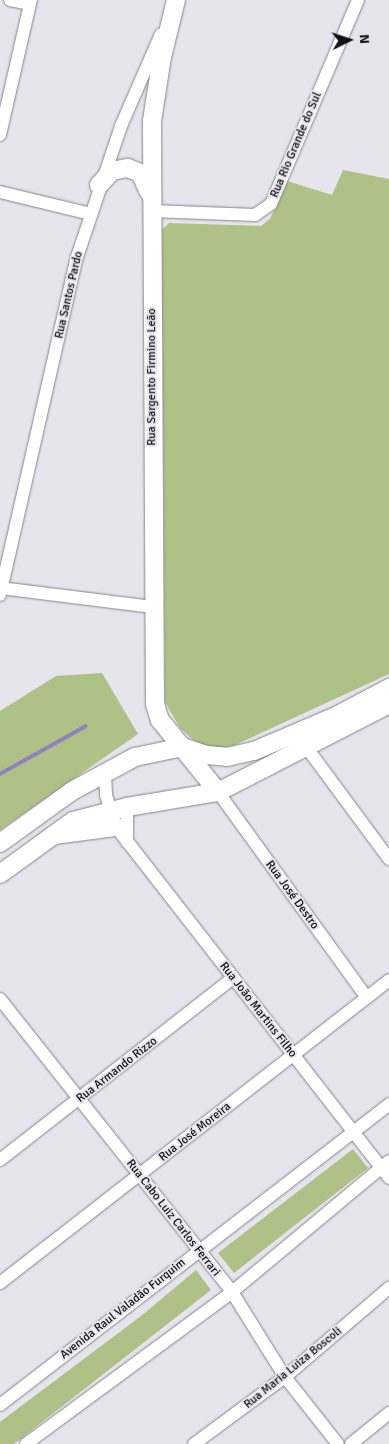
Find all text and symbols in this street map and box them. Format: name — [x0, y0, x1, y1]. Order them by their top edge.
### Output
north arrow — [324, 15, 374, 65]
text: N — [356, 33, 373, 44]
street label: Rua Rio Grande do Sul — [267, 90, 325, 200]
street label: Rua Santos Pardo — [52, 250, 86, 340]
street label: Rua Sargento Firmino Leão — [145, 308, 159, 446]
street label: Rua José Destro — [262, 858, 322, 932]
street label: Rua João Martins Filho — [216, 959, 300, 1061]
street label: Rua Armando Rizzo — [74, 1034, 160, 1106]
street label: Rua José Moreira — [156, 1099, 234, 1165]
street label: Rua Cabo Luiz Carlos Ferrari — [123, 1157, 223, 1279]
street label: Avenida Raul Valadão Furquim — [57, 1256, 189, 1362]
street label: Rua Maria Luiza Boscoli — [241, 1324, 345, 1412]

